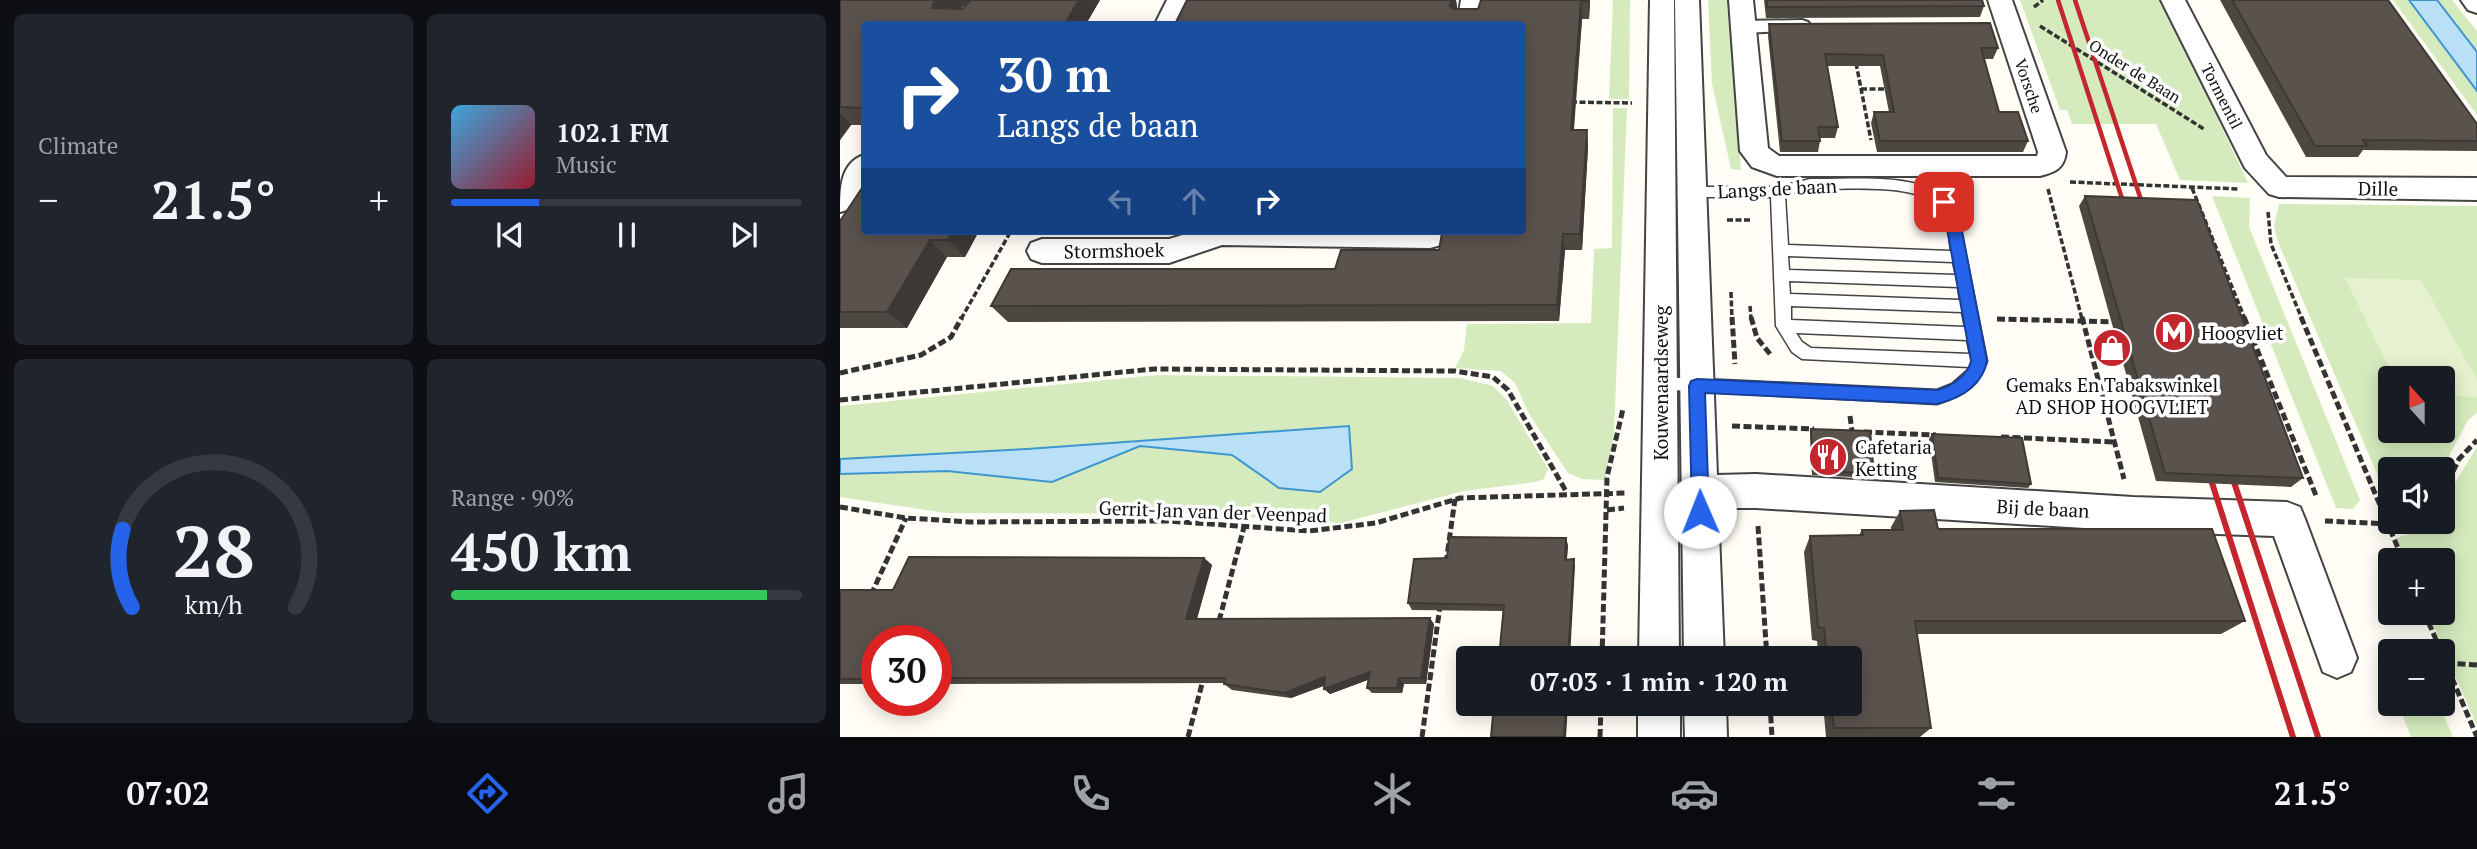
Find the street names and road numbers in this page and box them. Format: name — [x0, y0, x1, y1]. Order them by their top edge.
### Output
street label: Onder de Baan — [2085, 34, 2186, 108]
street label: Vorsche — [2009, 56, 2049, 116]
street label: Tormentil — [2196, 59, 2248, 133]
street label: Langs de baan — [1717, 172, 1837, 204]
street label: Dille — [2358, 175, 2398, 201]
street label: Stormshoek — [1063, 237, 1165, 263]
street label: Kouwenaardseweg — [1648, 304, 1673, 461]
street label: Bij de baan — [1996, 493, 2090, 523]
street label: Gerrit-Jan van der Veenpad — [1098, 495, 1328, 527]

